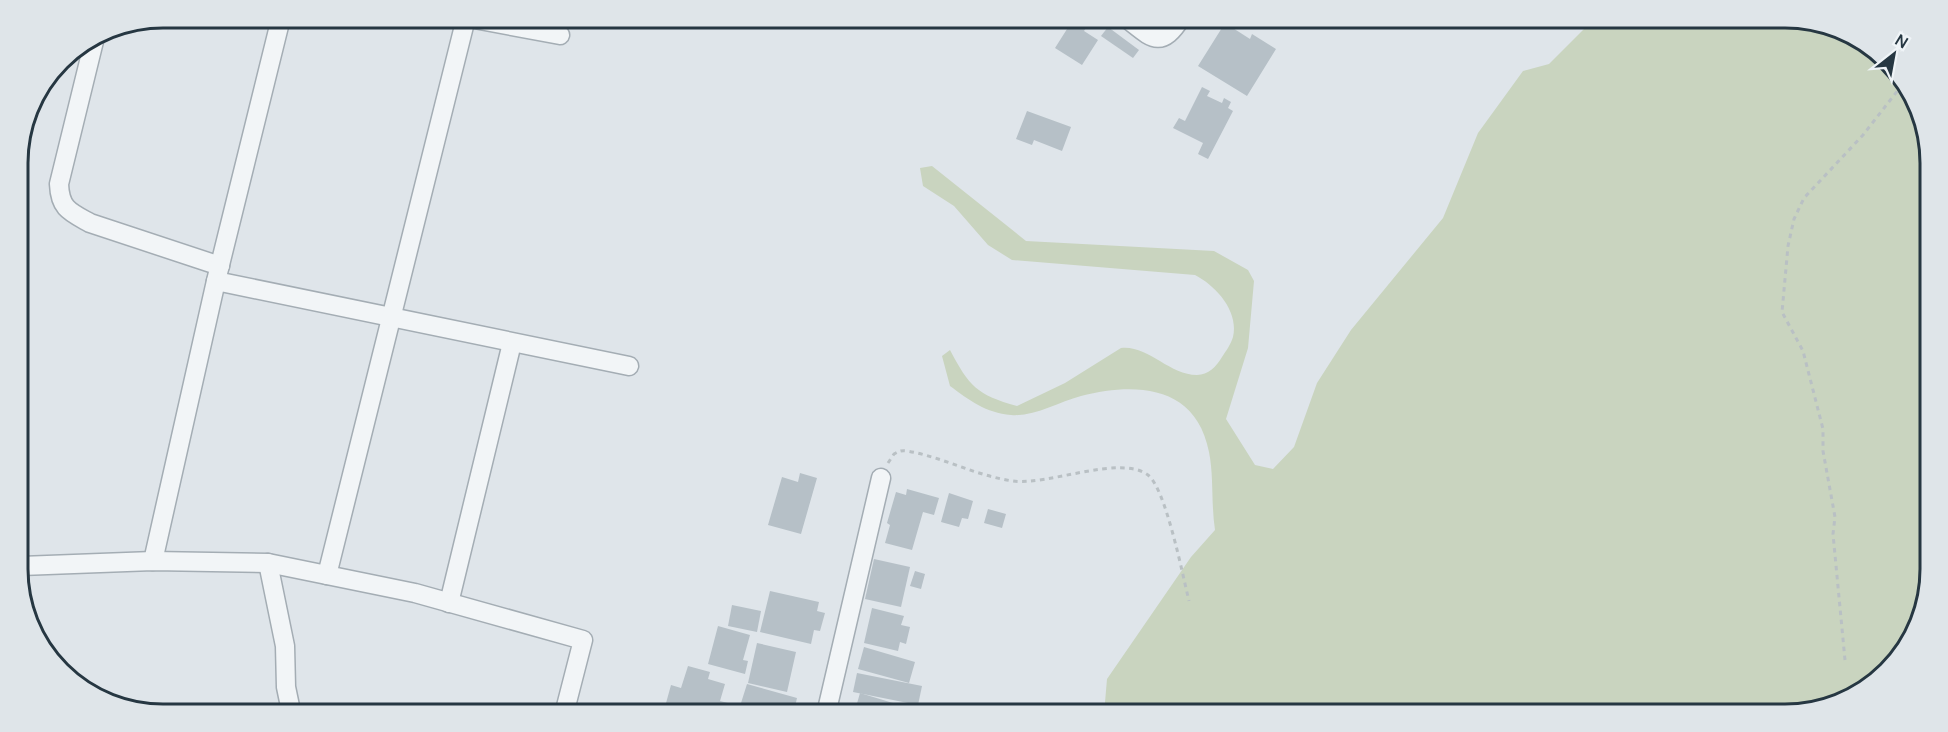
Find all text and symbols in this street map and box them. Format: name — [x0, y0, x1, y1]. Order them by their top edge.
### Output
north arrow — [1864, 24, 1924, 84]
text: N — [1891, 29, 1912, 54]

